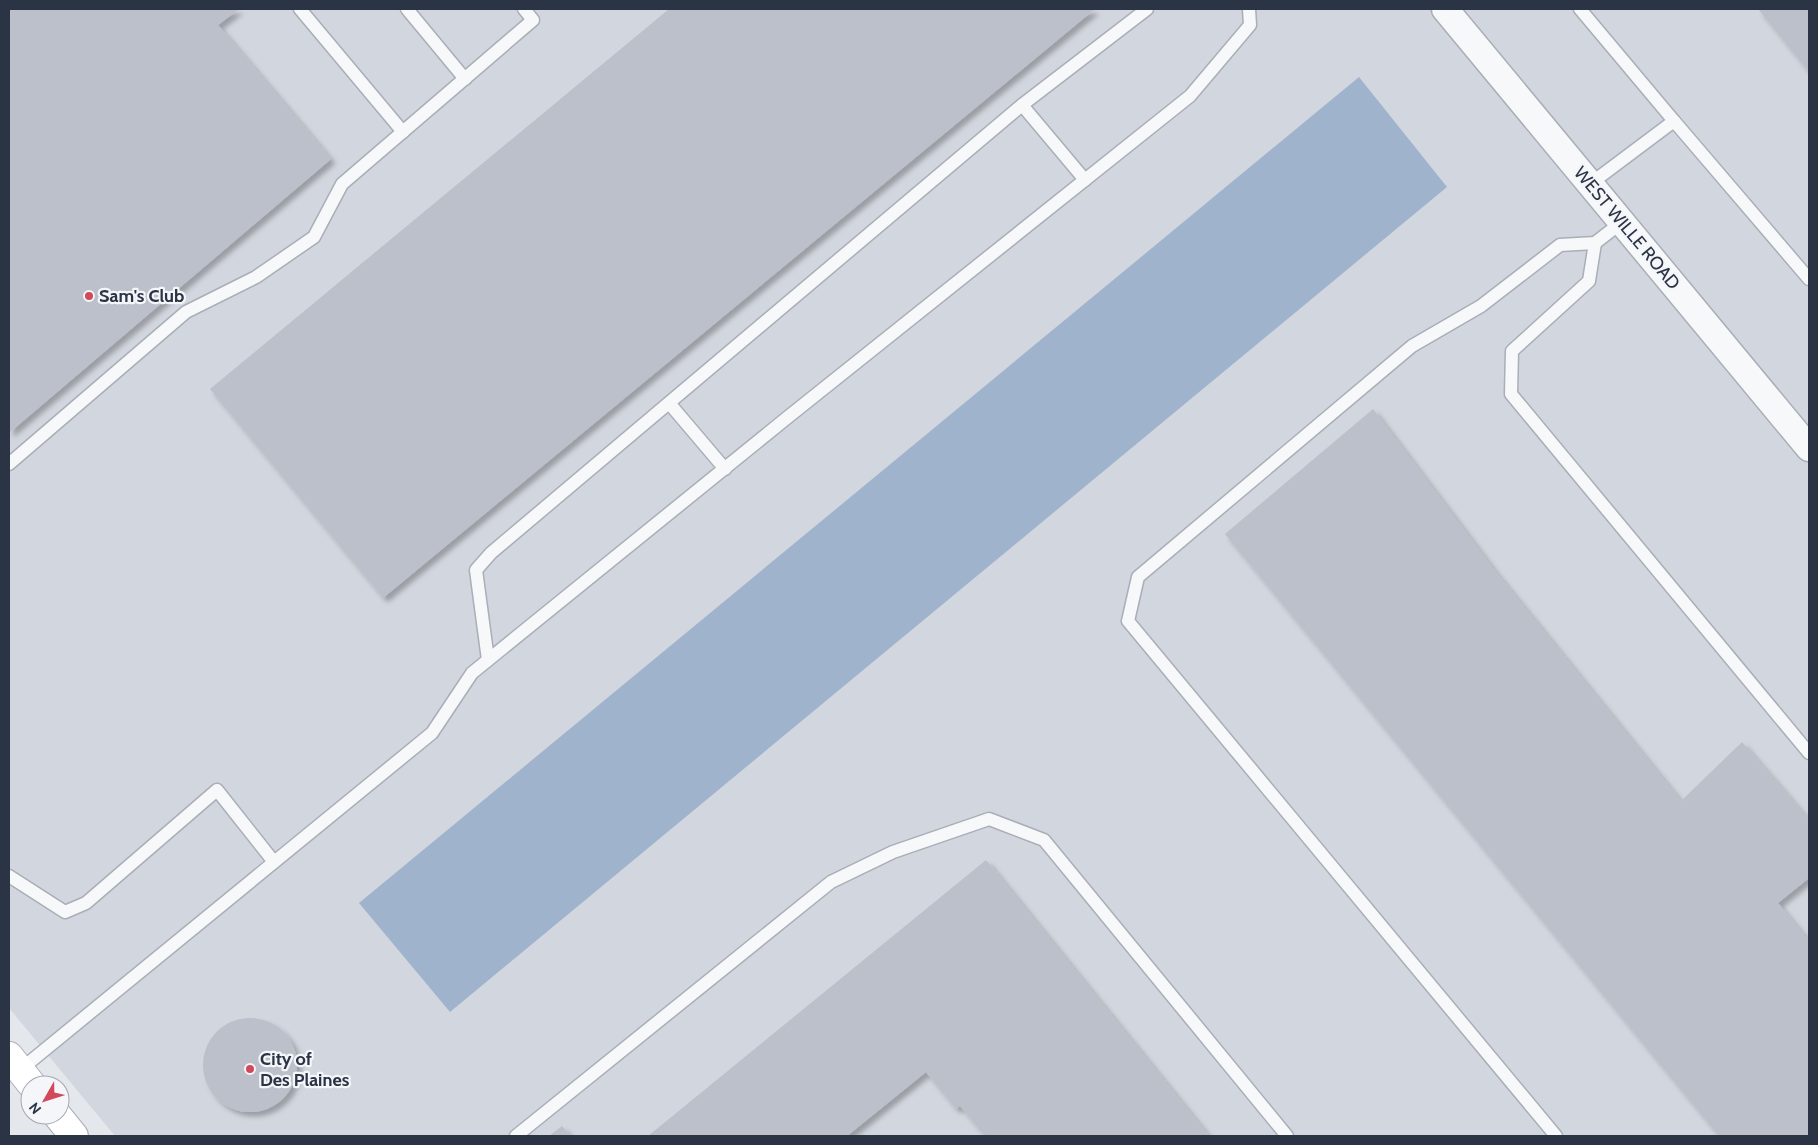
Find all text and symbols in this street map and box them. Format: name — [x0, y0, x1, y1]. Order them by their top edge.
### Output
street label: WEST WILLE ROAD — [1569, 162, 1685, 294]
place label: Sam's Club — [99, 285, 184, 307]
marker: Sam's Club — [83, 290, 95, 302]
place label: City of Des Plaines — [260, 1048, 350, 1091]
marker: City of Des Plaines — [244, 1063, 256, 1075]
north arrow — [20, 1075, 70, 1125]
text: N — [25, 1099, 45, 1118]

